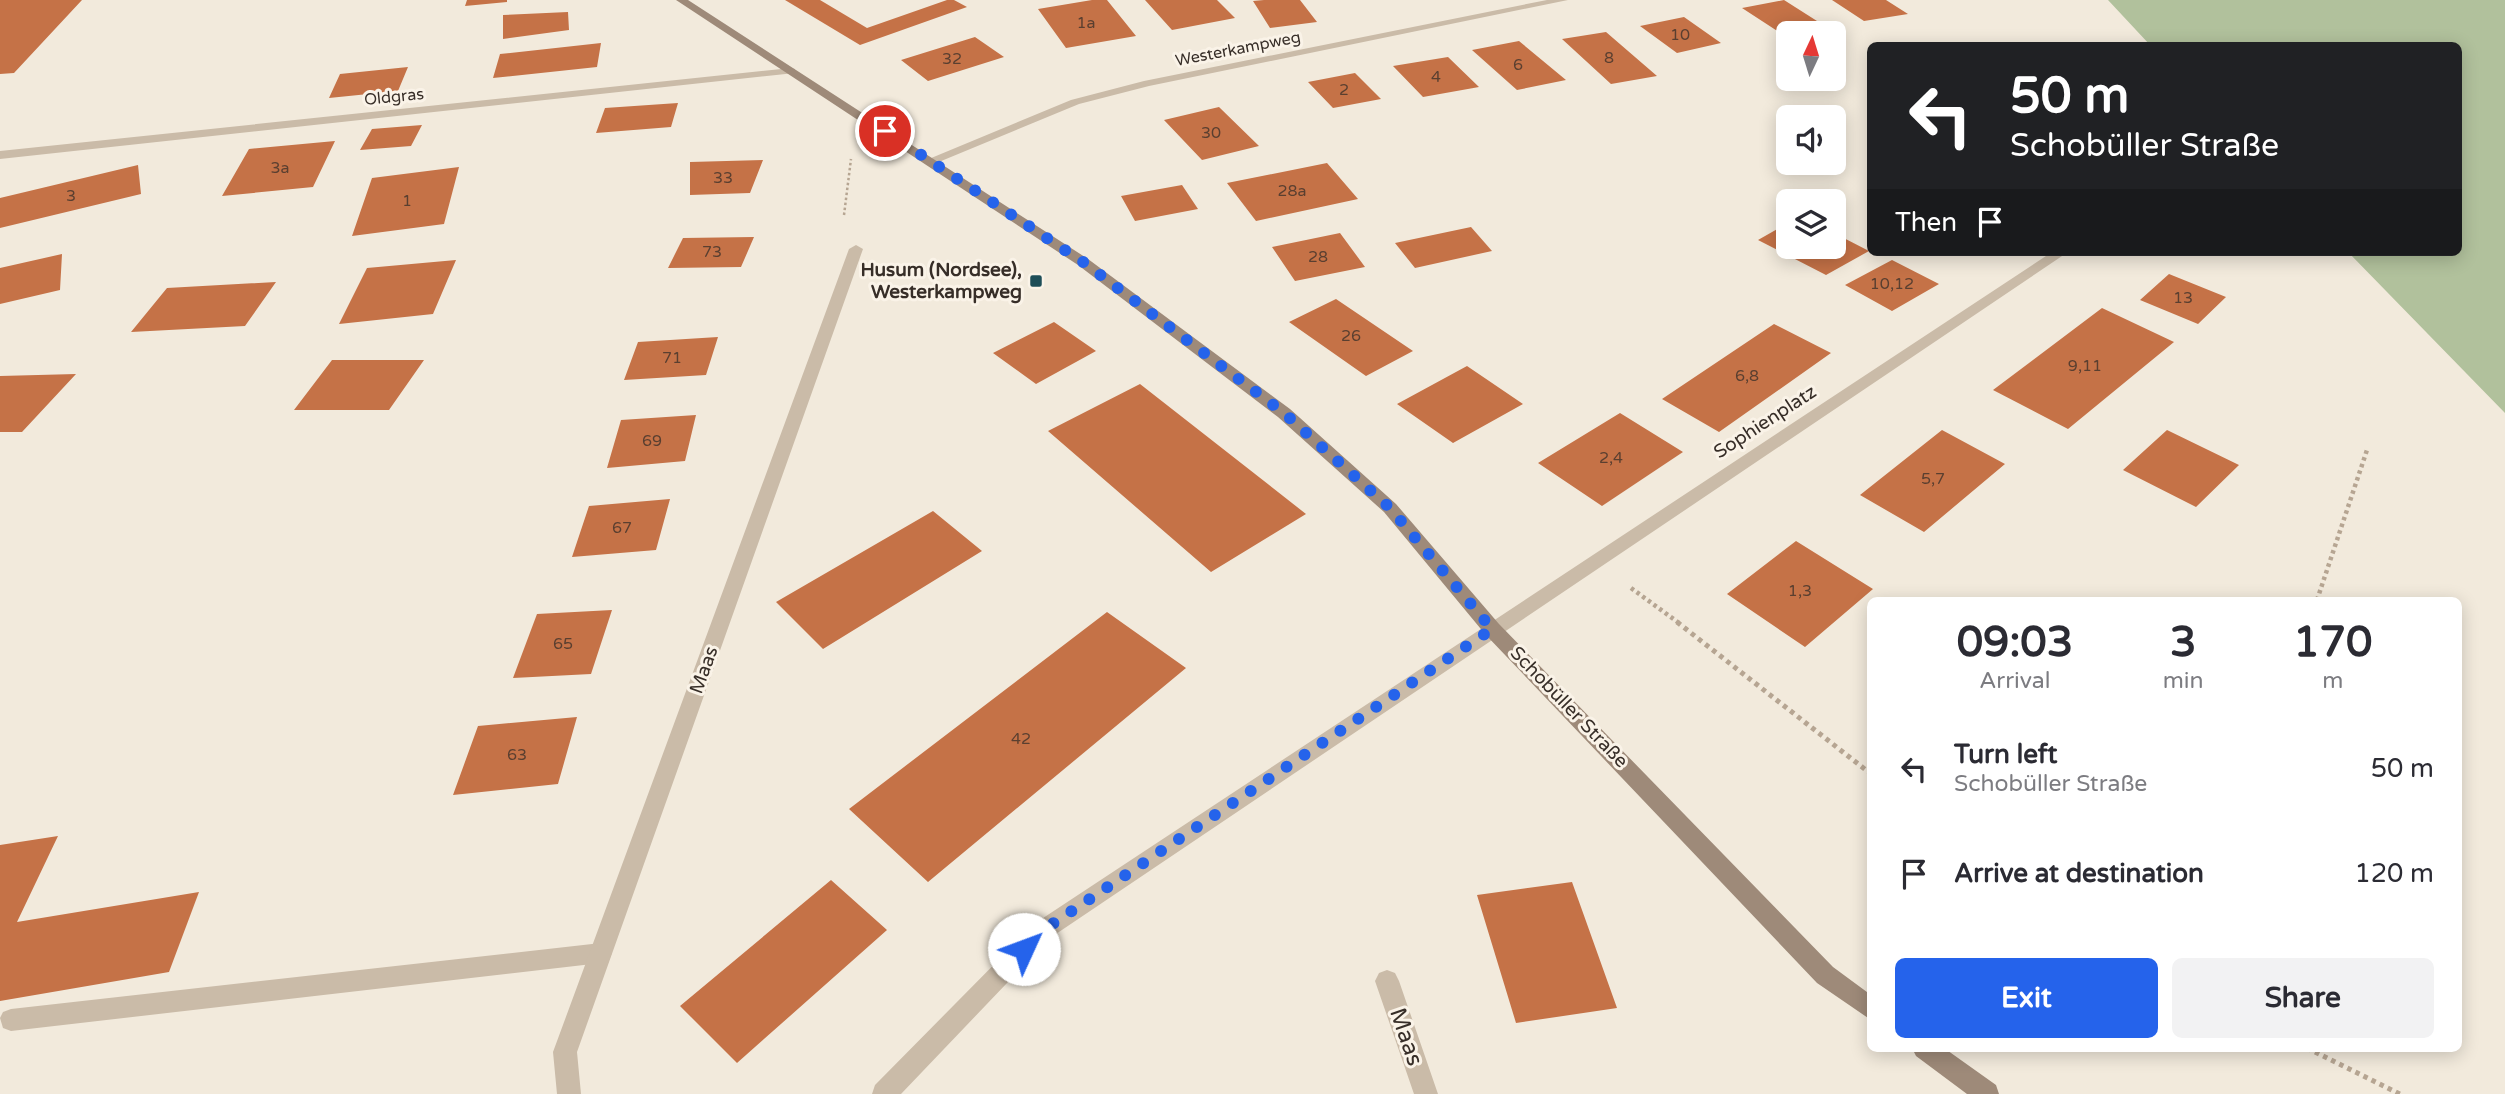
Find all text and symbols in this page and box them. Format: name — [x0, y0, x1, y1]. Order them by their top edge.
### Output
house number: 1a — [1076, 13, 1096, 33]
north arrow — [1776, 21, 1846, 91]
map controls — [1776, 21, 1846, 259]
house number: 10 — [1670, 25, 1690, 45]
street label: Westerkampweg — [1174, 27, 1302, 71]
house number: 8 — [1604, 48, 1614, 68]
house number: 32 — [942, 49, 962, 69]
house number: 6 — [1513, 55, 1523, 75]
house number: 4 — [1431, 67, 1441, 87]
text: 50 m — [2010, 67, 2129, 126]
icon: left — [1895, 70, 1986, 161]
house number: 2 — [1339, 80, 1349, 100]
street label: Oldgras — [363, 84, 425, 110]
pin — [855, 101, 915, 161]
button: sound — [1776, 105, 1846, 175]
icon: arrive — [866, 112, 904, 150]
house number: 30 — [1201, 123, 1221, 143]
text: Schobüller Straße — [2010, 127, 2279, 165]
house number: 3a — [270, 158, 290, 178]
house number: 33 — [713, 168, 733, 188]
house number: 28a — [1277, 181, 1307, 201]
house number: 3 — [66, 186, 76, 206]
button: layers — [1776, 189, 1846, 259]
house number: 1 — [402, 191, 412, 211]
icon: arrive — [1971, 203, 2009, 241]
text: Then — [1895, 207, 1957, 238]
house number: 73 — [702, 242, 722, 262]
house number: 28 — [1308, 247, 1328, 267]
place label: Husum (Nordsee), Westerkampweg — [860, 259, 1022, 304]
marker: Husum (Nordsee), Westerkampweg — [1028, 273, 1044, 289]
house number: 10,12 — [1870, 274, 1914, 294]
house number: 13 — [2173, 288, 2193, 308]
house number: 26 — [1341, 326, 1361, 346]
house number: 71 — [662, 348, 682, 368]
house number: 9,11 — [2068, 356, 2102, 376]
house number: 6,8 — [1735, 366, 1759, 386]
street label: Sophienplatz — [1710, 381, 1820, 463]
house number: 69 — [642, 431, 662, 451]
house number: 2,4 — [1599, 448, 1623, 468]
house number: 5,7 — [1921, 469, 1945, 489]
house number: 67 — [612, 518, 632, 538]
house number: 1,3 — [1788, 581, 1812, 601]
text: 09:03 — [1957, 617, 2073, 668]
text: 3 — [2170, 617, 2196, 668]
text: 170 — [2293, 617, 2372, 668]
house number: 65 — [553, 634, 573, 654]
street label: Schobüller Straße — [1506, 642, 1632, 772]
street label: Maas — [685, 643, 723, 697]
text: Arrival — [1979, 667, 2050, 695]
text: min — [2163, 667, 2204, 695]
text: m — [2322, 667, 2343, 695]
house number: 42 — [1011, 729, 1031, 749]
text: Turn left — [1954, 739, 2057, 770]
house number: 63 — [507, 745, 527, 765]
icon: left — [1895, 750, 1933, 788]
text: 50 m — [2371, 753, 2434, 784]
text: Schobüller Straße — [1954, 770, 2147, 798]
icon: arrive — [1895, 855, 1933, 893]
text: Arrive at destination — [1954, 858, 2204, 889]
text: 120 m — [2354, 858, 2434, 889]
position arrow — [987, 912, 1061, 986]
button: Exit — [1895, 958, 2158, 1038]
button: Share — [2172, 958, 2434, 1038]
street label: Maas — [1383, 1004, 1429, 1070]

